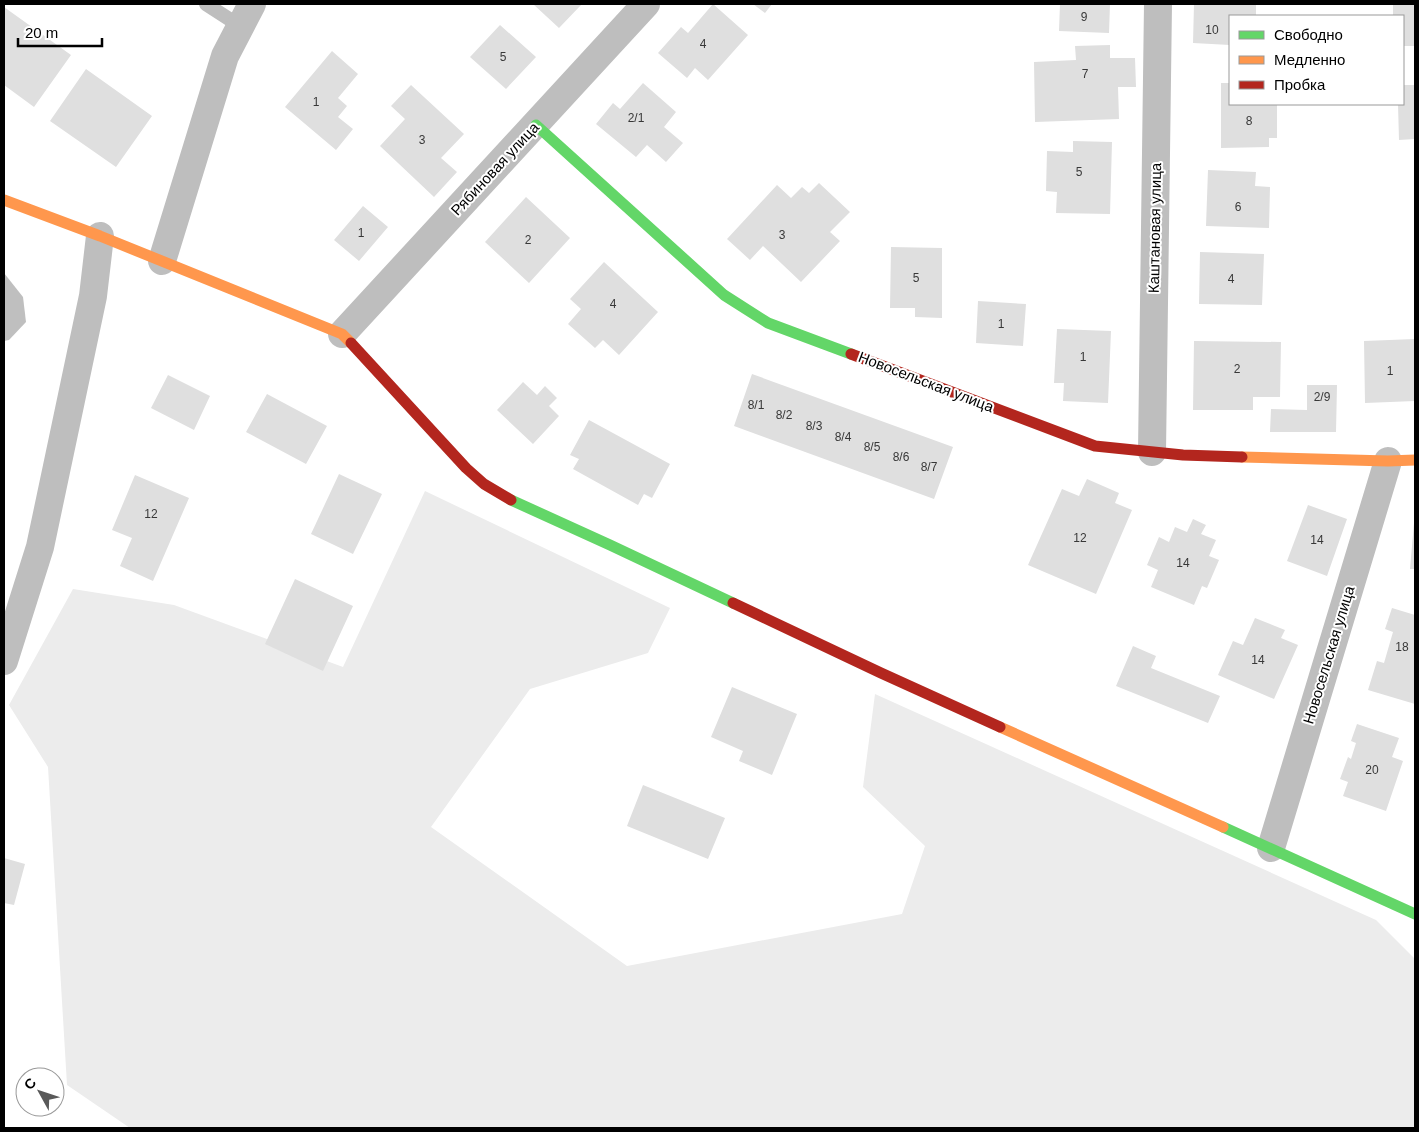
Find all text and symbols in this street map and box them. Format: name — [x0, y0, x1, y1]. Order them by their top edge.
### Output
house number: 9 — [1081, 10, 1088, 24]
scale bar — [18, 15, 101, 47]
legend — [1229, 15, 1404, 105]
house number: 10 — [1205, 23, 1219, 37]
text: 20 m — [25, 24, 58, 41]
text: Свободно — [1274, 26, 1343, 43]
house number: 4 — [700, 37, 707, 51]
house number: 5 — [500, 50, 507, 64]
text: Медленно — [1274, 51, 1345, 68]
house number: 7 — [1082, 67, 1089, 81]
text: Пробка — [1274, 76, 1326, 93]
house number: 1 — [313, 95, 320, 109]
house number: 2/1 — [628, 111, 645, 125]
house number: 8 — [1246, 114, 1253, 128]
street label: Рябиновая улица — [447, 118, 543, 219]
house number: 3 — [419, 133, 426, 147]
street label: Каштановая улица — [1145, 162, 1164, 293]
house number: 5 — [1076, 165, 1083, 179]
house number: 6 — [1235, 200, 1242, 214]
house number: 1 — [358, 226, 365, 240]
house number: 3 — [779, 228, 786, 242]
house number: 2 — [525, 233, 532, 247]
house number: 5 — [913, 271, 920, 285]
house number: 4 — [1228, 272, 1235, 286]
house number: 4 — [610, 297, 617, 311]
house number: 1 — [998, 317, 1005, 331]
street label: Новосельская улица — [856, 348, 997, 415]
house number: 1 — [1080, 350, 1087, 364]
house number: 2 — [1234, 362, 1241, 376]
house number: 1 — [1387, 364, 1394, 378]
house number: 2/9 — [1314, 390, 1331, 404]
house number: 8/1 — [748, 398, 765, 412]
house number: 8/2 — [776, 408, 793, 422]
house number: 8/3 — [806, 419, 823, 433]
house number: 8/4 — [835, 430, 852, 444]
house number: 8/5 — [864, 440, 881, 454]
house number: 8/6 — [893, 450, 910, 464]
house number: 8/7 — [921, 460, 938, 474]
house number: 12 — [144, 507, 158, 521]
house number: 12 — [1073, 531, 1087, 545]
house number: 14 — [1310, 533, 1324, 547]
house number: 14 — [1176, 556, 1190, 570]
street label: Новосельская улица — [1299, 583, 1358, 726]
house number: 18 — [1395, 640, 1409, 654]
house number: 14 — [1251, 653, 1265, 667]
house number: 20 — [1365, 763, 1379, 777]
north arrow — [15, 1067, 65, 1117]
text: С — [21, 1075, 39, 1093]

